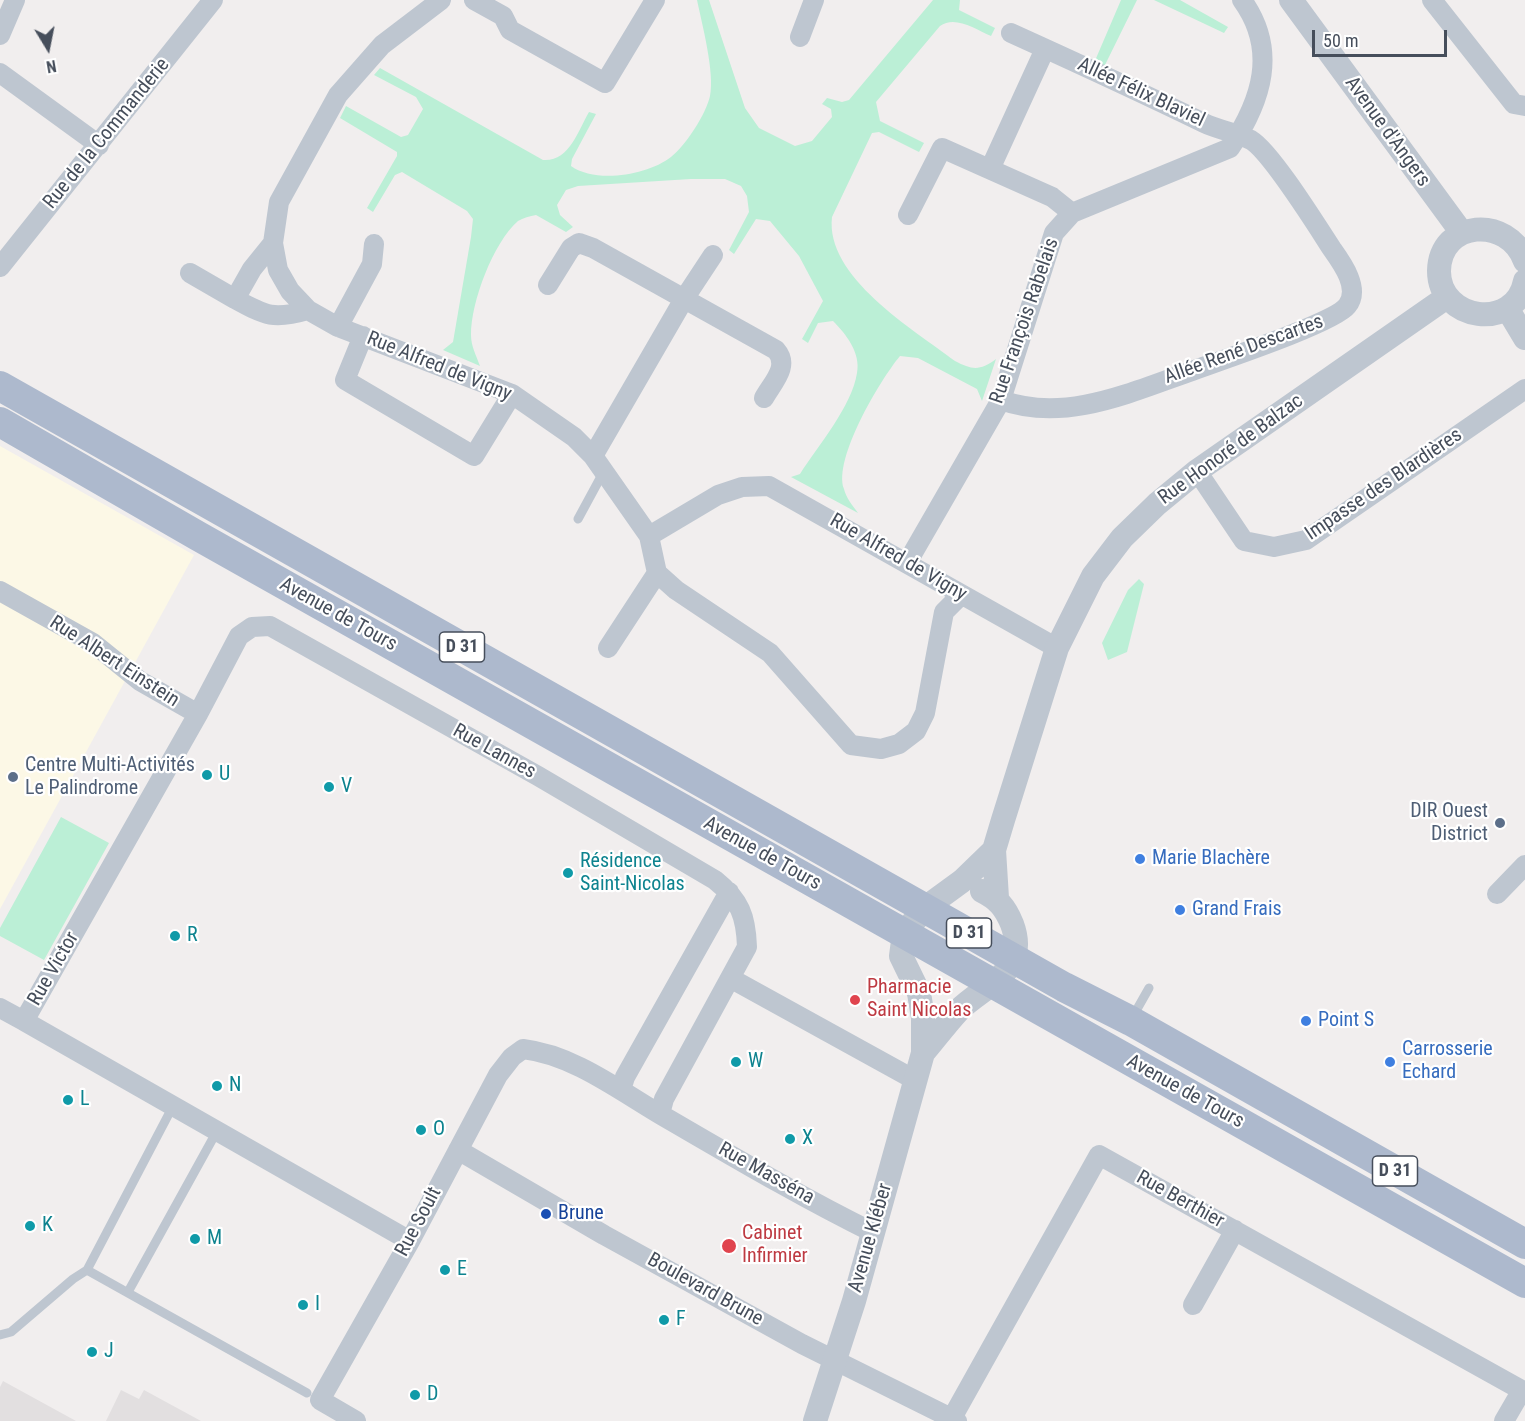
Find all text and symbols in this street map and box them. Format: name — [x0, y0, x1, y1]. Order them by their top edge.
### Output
north arrow — [18, 18, 78, 78]
scale bar — [1315, 18, 1450, 56]
text: 50 m — [1323, 30, 1358, 51]
street label: Allée Félix Blaviel — [1074, 53, 1208, 133]
street label: Rue de la Commanderie — [39, 54, 175, 214]
text: N — [45, 56, 58, 76]
street label: Avenue d'Angers — [1339, 72, 1435, 192]
street label: Rue François Rabelais — [985, 235, 1065, 407]
street label: Allée René Descartes — [1161, 310, 1327, 390]
street label: Rue Alfred de Vigny — [363, 327, 515, 407]
street label: Rue Honoré de Balzac — [1154, 389, 1308, 511]
street label: Impasse des Blardières — [1301, 424, 1467, 546]
street label: Rue Alfred de Vigny — [825, 509, 971, 607]
street label: Avenue de Tours — [275, 573, 401, 657]
street label: Rue Albert Einstein — [45, 611, 183, 713]
road number: D 31 — [440, 632, 484, 662]
street label: Rue Lannes — [448, 719, 540, 785]
place label: Centre Multi-Activités Le Palindrome — [25, 754, 195, 801]
place label: U — [219, 763, 230, 787]
marker: U — [200, 768, 214, 782]
marker: Centre Multi-Activités Le Palindrome — [6, 770, 20, 784]
place label: V — [341, 775, 352, 799]
marker: V — [322, 780, 336, 794]
place label: DIR Ouest District — [1410, 800, 1488, 847]
street label: Avenue de Tours — [699, 812, 825, 896]
marker: DIR Ouest District — [1493, 816, 1507, 830]
place label: Marie Blachère — [1152, 847, 1270, 871]
place label: Résidence Saint-Nicolas — [580, 850, 685, 897]
marker: Marie Blachère — [1133, 852, 1147, 866]
marker: Résidence Saint-Nicolas — [561, 866, 575, 880]
place label: Grand Frais — [1192, 898, 1282, 922]
marker: Grand Frais — [1173, 903, 1187, 917]
road number: D 31 — [946, 918, 992, 948]
place label: R — [187, 924, 198, 948]
street label: Rue Victor — [23, 928, 85, 1010]
marker: R — [168, 929, 182, 943]
place label: Pharmacie Saint Nicolas — [867, 976, 971, 1023]
marker: Pharmacie Saint Nicolas — [848, 993, 862, 1007]
place label: Point S — [1318, 1009, 1374, 1033]
marker: Point S — [1299, 1014, 1313, 1028]
place label: Carrosserie Echard — [1402, 1038, 1493, 1085]
place label: W — [748, 1050, 763, 1074]
street label: Avenue de Tours — [1122, 1050, 1248, 1134]
marker: W — [729, 1055, 743, 1069]
marker: Carrosserie Echard — [1383, 1055, 1397, 1069]
place label: N — [229, 1074, 241, 1098]
marker: N — [210, 1079, 224, 1093]
place label: L — [80, 1088, 90, 1112]
marker: L — [61, 1093, 75, 1107]
place label: O — [433, 1118, 445, 1142]
marker: O — [414, 1123, 428, 1137]
place label: X — [802, 1127, 813, 1151]
marker: X — [783, 1132, 797, 1146]
street label: Rue Masséna — [714, 1138, 818, 1210]
road number: D 31 — [1372, 1156, 1418, 1186]
street label: Rue Berthier — [1132, 1166, 1228, 1234]
street label: Avenue Kléber — [844, 1181, 898, 1295]
street label: Rue Soult — [391, 1183, 447, 1261]
place label: Brune — [558, 1202, 604, 1226]
marker: Brune — [539, 1207, 553, 1221]
place label: K — [42, 1214, 53, 1238]
marker: K — [23, 1219, 37, 1233]
place label: Cabinet Infirmier — [742, 1222, 808, 1269]
place label: M — [207, 1227, 222, 1251]
marker: M — [188, 1232, 202, 1246]
marker: Cabinet Infirmier — [720, 1237, 738, 1255]
street label: Boulevard Brune — [643, 1248, 767, 1332]
place label: E — [457, 1258, 467, 1282]
marker: E — [438, 1263, 452, 1277]
place label: I — [315, 1293, 320, 1317]
marker: I — [296, 1298, 310, 1312]
place label: F — [676, 1308, 686, 1332]
marker: F — [657, 1313, 671, 1327]
place label: J — [104, 1340, 114, 1364]
marker: J — [85, 1345, 99, 1359]
place label: D — [427, 1383, 438, 1407]
marker: D — [408, 1388, 422, 1402]

